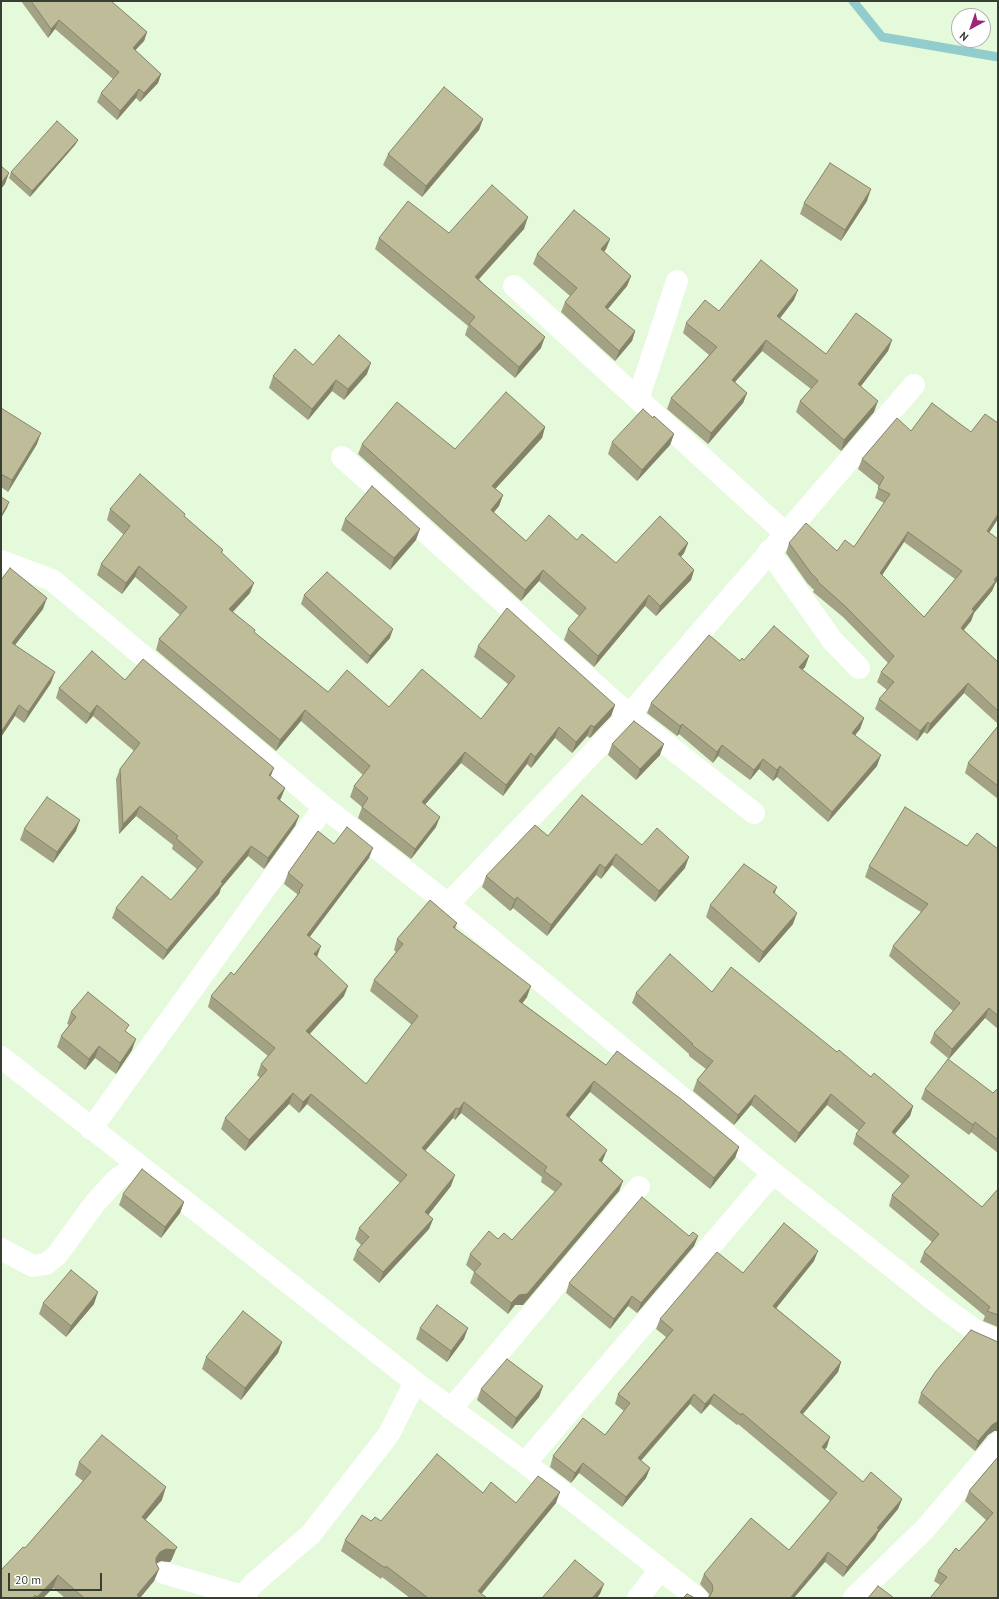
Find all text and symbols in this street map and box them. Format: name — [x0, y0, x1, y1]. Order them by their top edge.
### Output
north arrow — [951, 8, 991, 48]
text: N — [957, 29, 971, 44]
scale bar — [10, 1565, 104, 1591]
text: 20 m — [15, 1572, 41, 1587]

